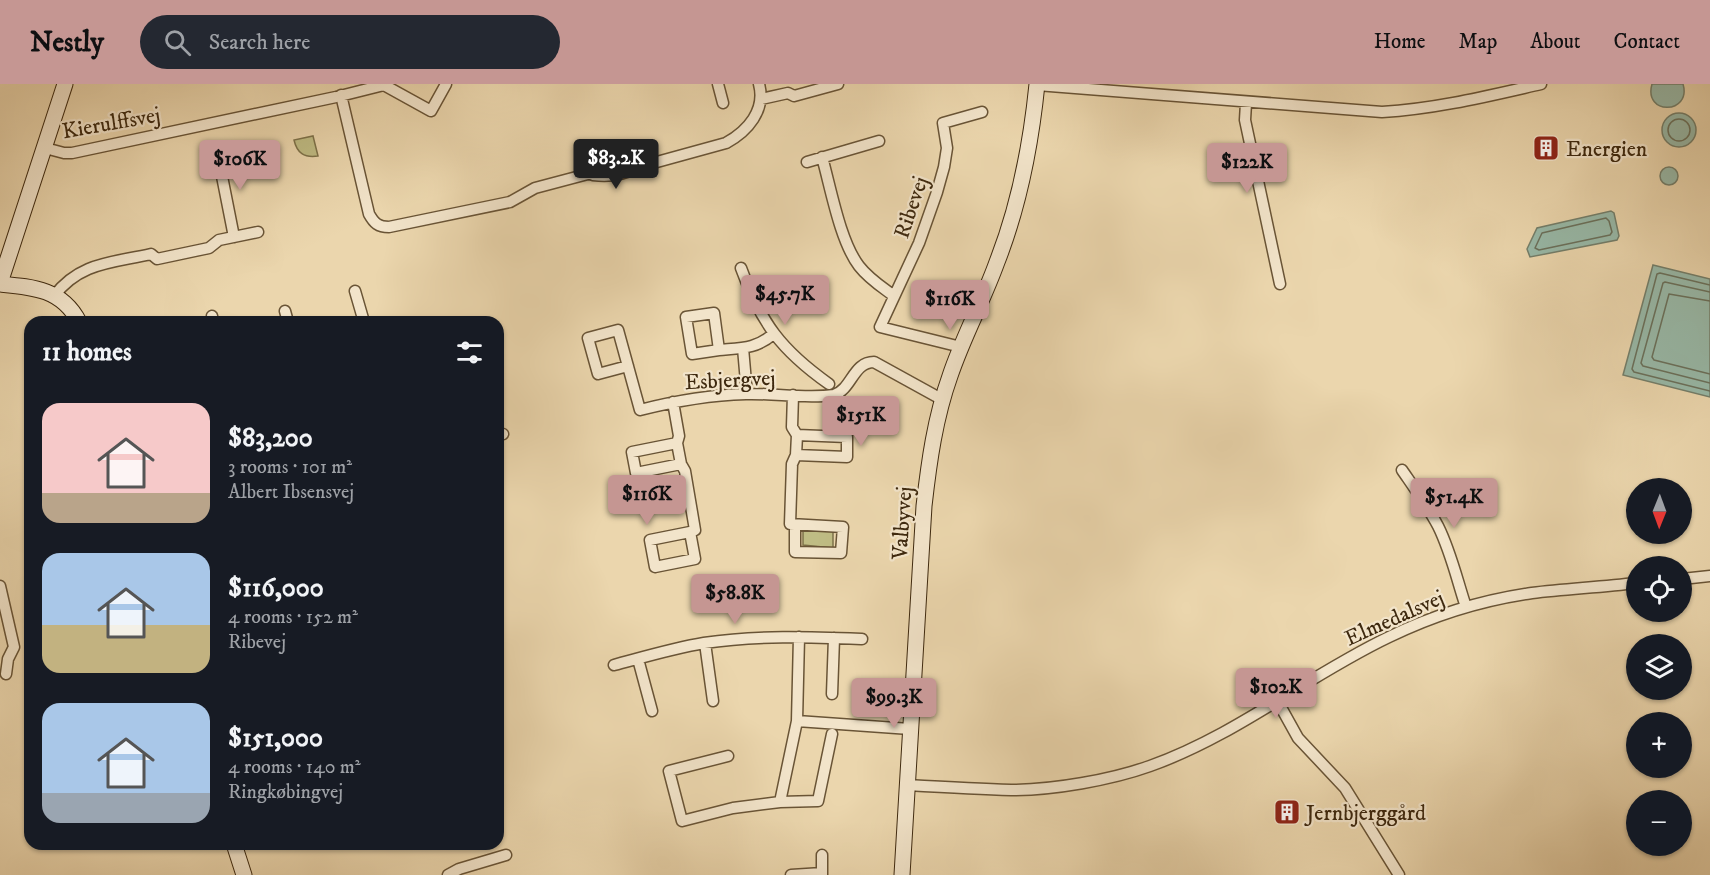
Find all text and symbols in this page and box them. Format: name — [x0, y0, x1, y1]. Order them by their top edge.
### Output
search box — [140, 15, 560, 69]
text: Nestly — [30, 25, 104, 60]
icon: search — [161, 26, 194, 59]
text: Search here — [209, 29, 310, 56]
text: Home — [1374, 29, 1426, 55]
text: Map — [1459, 29, 1497, 55]
text: About — [1530, 29, 1581, 55]
text: Contact — [1614, 29, 1680, 55]
street label: Kierulffsvej — [60, 102, 162, 145]
building icon: Energien — [1531, 133, 1561, 163]
place label: Energien — [1566, 136, 1648, 163]
pin: $83.2K — [567, 139, 665, 190]
pin: $106K — [198, 140, 282, 191]
pin: $122K — [1205, 143, 1289, 194]
text: $83.2K — [588, 146, 645, 171]
text: $106K — [213, 147, 267, 172]
text: $122K — [1221, 150, 1273, 175]
street label: Ribevej — [888, 173, 935, 242]
pin: $45.7K — [736, 275, 834, 326]
pin: $116K — [908, 280, 992, 331]
text: $45.7K — [755, 282, 815, 307]
text: $116K — [925, 287, 975, 312]
text: 11 homes — [42, 336, 132, 369]
icon: filters — [453, 336, 486, 369]
street label: Esbjergvej — [684, 365, 776, 396]
pin: $151K — [819, 396, 903, 447]
text: $151K — [836, 403, 886, 428]
text: $83,200 — [228, 422, 313, 455]
icon: home — [90, 427, 162, 499]
text: 3 rooms · 101 m² — [228, 455, 352, 480]
pin: $116K — [605, 475, 689, 526]
pin: $51.4K — [1405, 478, 1503, 529]
north arrow — [1626, 478, 1692, 544]
map controls — [1626, 478, 1692, 856]
text: Albert Ibsensvej — [228, 480, 354, 505]
text: $116K — [622, 482, 672, 507]
text: $51.4K — [1425, 485, 1483, 510]
street label: Valbyvej — [886, 486, 919, 562]
button: locate — [1626, 556, 1692, 622]
text: $116,000 — [228, 572, 324, 605]
pin: $58.8K — [686, 574, 784, 625]
icon: home — [90, 577, 162, 649]
text: $58.8K — [705, 581, 765, 606]
street label: Elmedalsvej — [1341, 584, 1449, 652]
text: 4 rooms · 152 m² — [228, 605, 358, 630]
text: Ribevej — [228, 630, 286, 655]
button: layers — [1626, 634, 1692, 700]
pin: $102K — [1234, 668, 1318, 719]
text: $102K — [1250, 675, 1302, 700]
pin: $99.3K — [845, 678, 943, 729]
text: $99.3K — [865, 685, 923, 710]
button: + — [1626, 712, 1692, 778]
text: $151,000 — [228, 722, 323, 755]
icon: home — [90, 727, 162, 799]
text: 4 rooms · 140 m² — [228, 755, 361, 780]
text: Ringkøbingvej — [228, 780, 343, 805]
button: − — [1626, 790, 1692, 856]
building icon: Jernbjerggård — [1272, 797, 1302, 827]
place label: Jernbjerggård — [1304, 800, 1426, 827]

